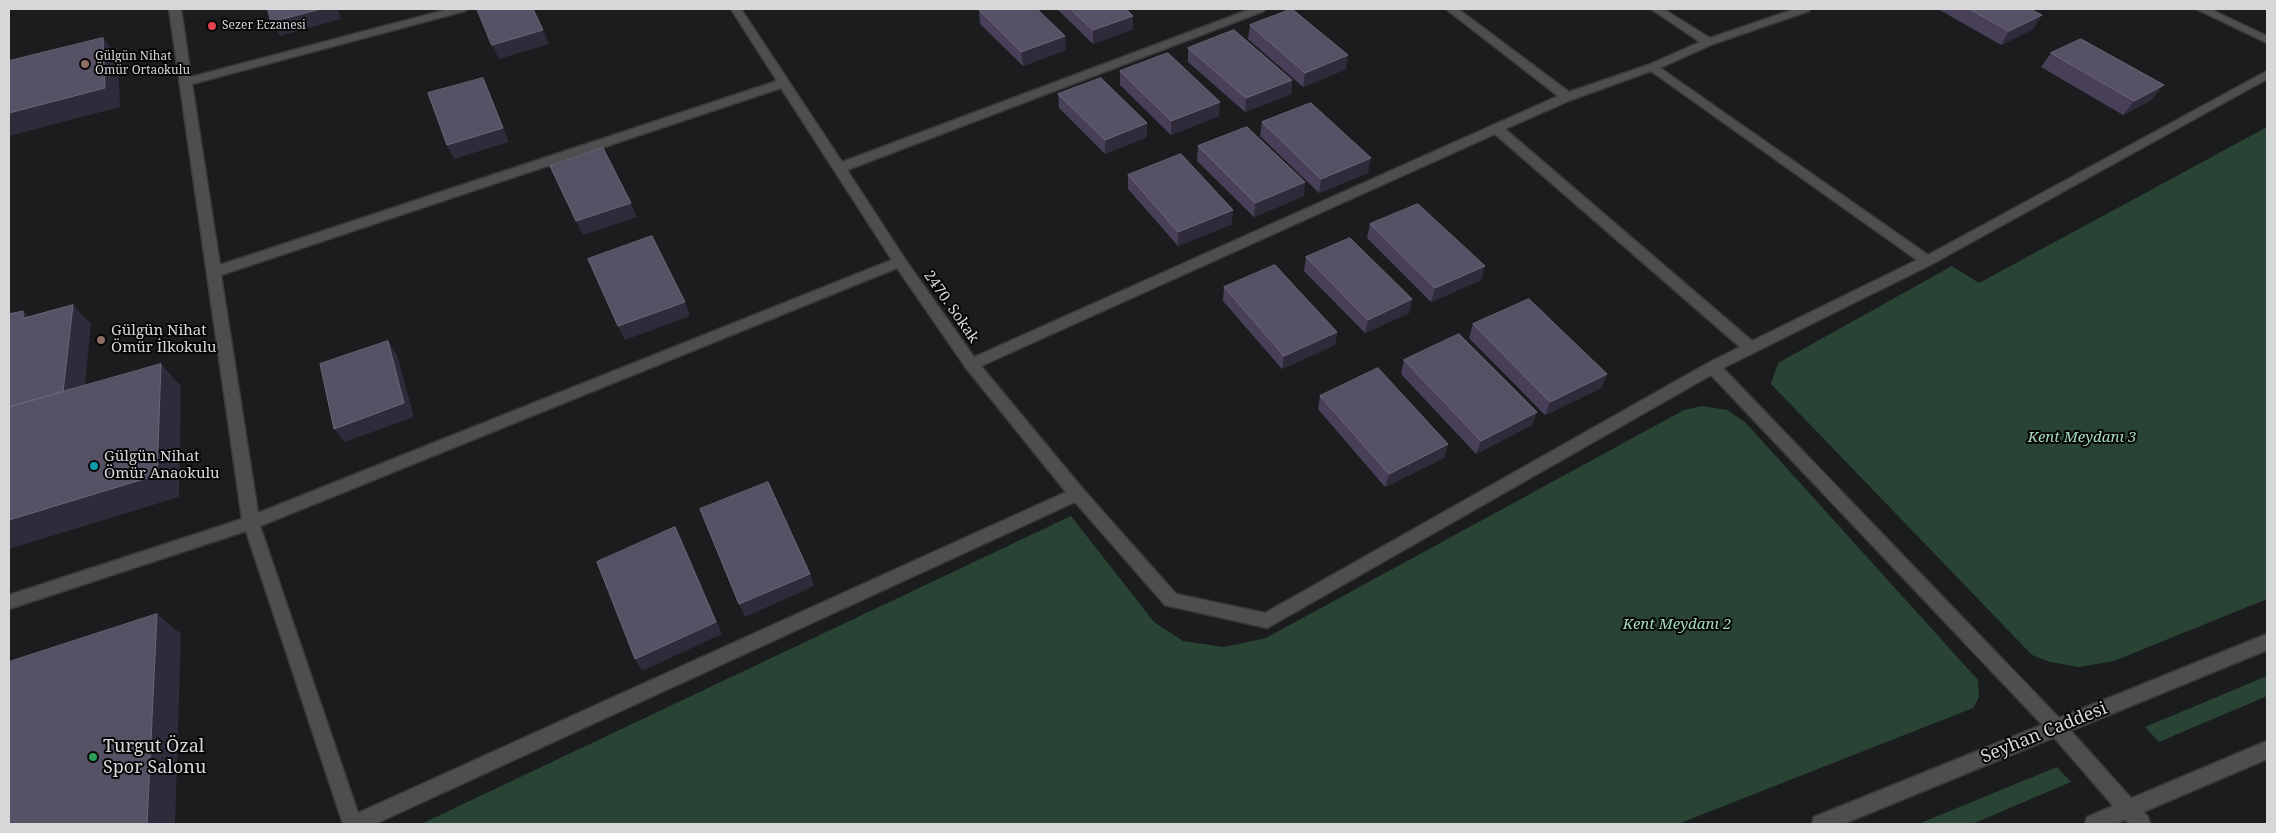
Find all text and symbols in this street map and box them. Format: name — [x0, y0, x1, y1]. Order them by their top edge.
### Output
place label: Sezer Eczanesi — [222, 19, 306, 33]
marker: Sezer Eczanesi — [206, 20, 218, 32]
place label: Gülgün Nihat Ömür Ortaokulu — [95, 50, 190, 78]
marker: Gülgün Nihat Ömür Ortaokulu — [79, 58, 91, 70]
street label: 2470. Sokak — [920, 267, 982, 347]
place label: Gülgün Nihat Ömür İlkokulu — [111, 322, 217, 357]
marker: Gülgün Nihat Ömür İlkokulu — [95, 334, 107, 346]
park label: Kent Meydanı 3 — [2028, 429, 2136, 447]
place label: Gülgün Nihat Ömür Anaokulu — [104, 448, 220, 483]
marker: Gülgün Nihat Ömür Anaokulu — [88, 460, 100, 472]
park label: Kent Meydanı 2 — [1623, 616, 1731, 634]
street label: Seyhan Caddesi — [1978, 698, 2110, 768]
place label: Turgut Özal Spor Salonu — [103, 736, 206, 779]
marker: Turgut Özal Spor Salonu — [87, 751, 99, 763]

